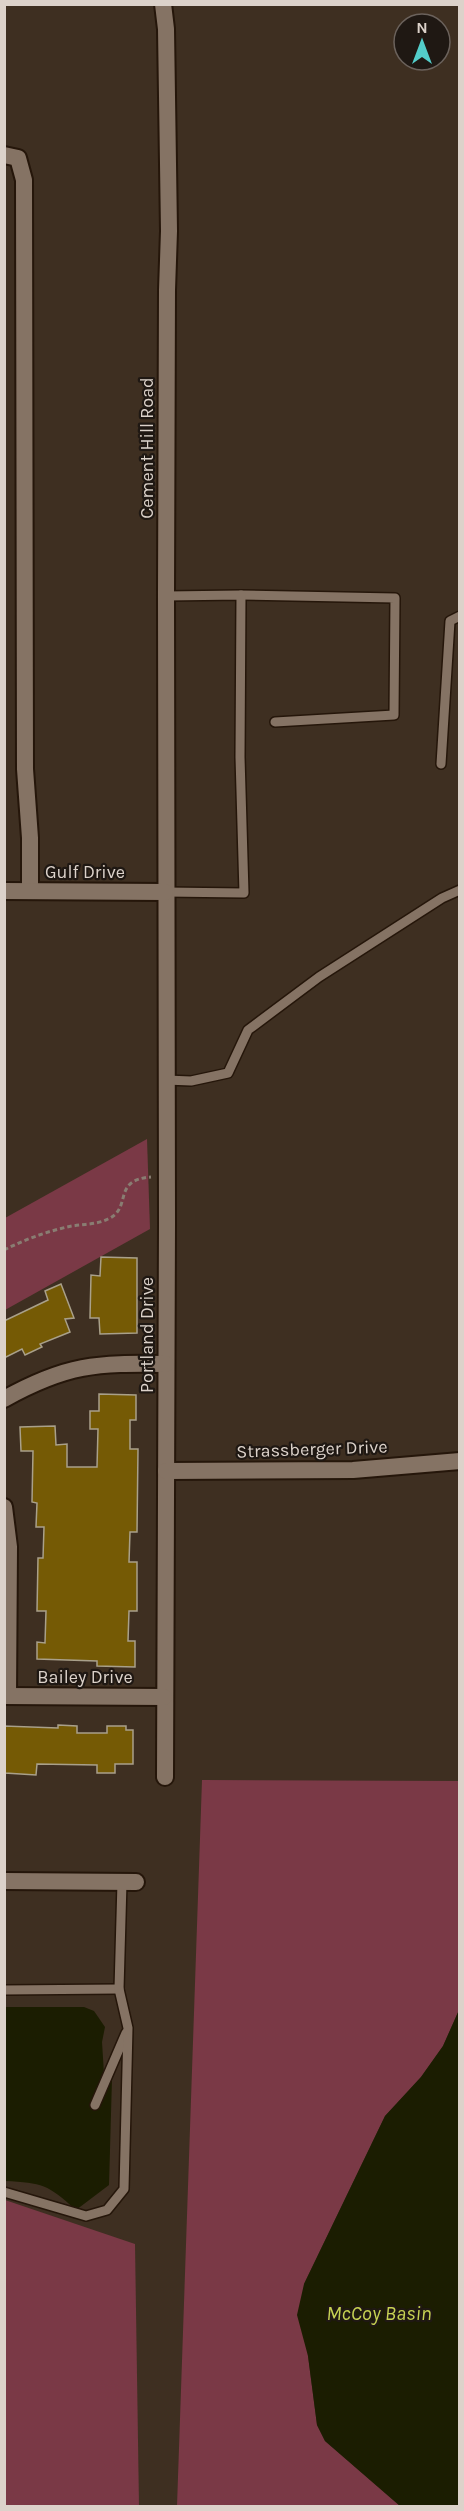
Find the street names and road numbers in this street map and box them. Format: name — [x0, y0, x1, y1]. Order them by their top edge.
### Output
street label: Cement Hill Road — [136, 377, 158, 519]
street label: Gulf Drive — [45, 861, 125, 883]
street label: Portland Drive — [136, 1277, 158, 1393]
street label: Strassberger Drive — [236, 1435, 388, 1463]
street label: Bailey Drive — [37, 1666, 133, 1688]

